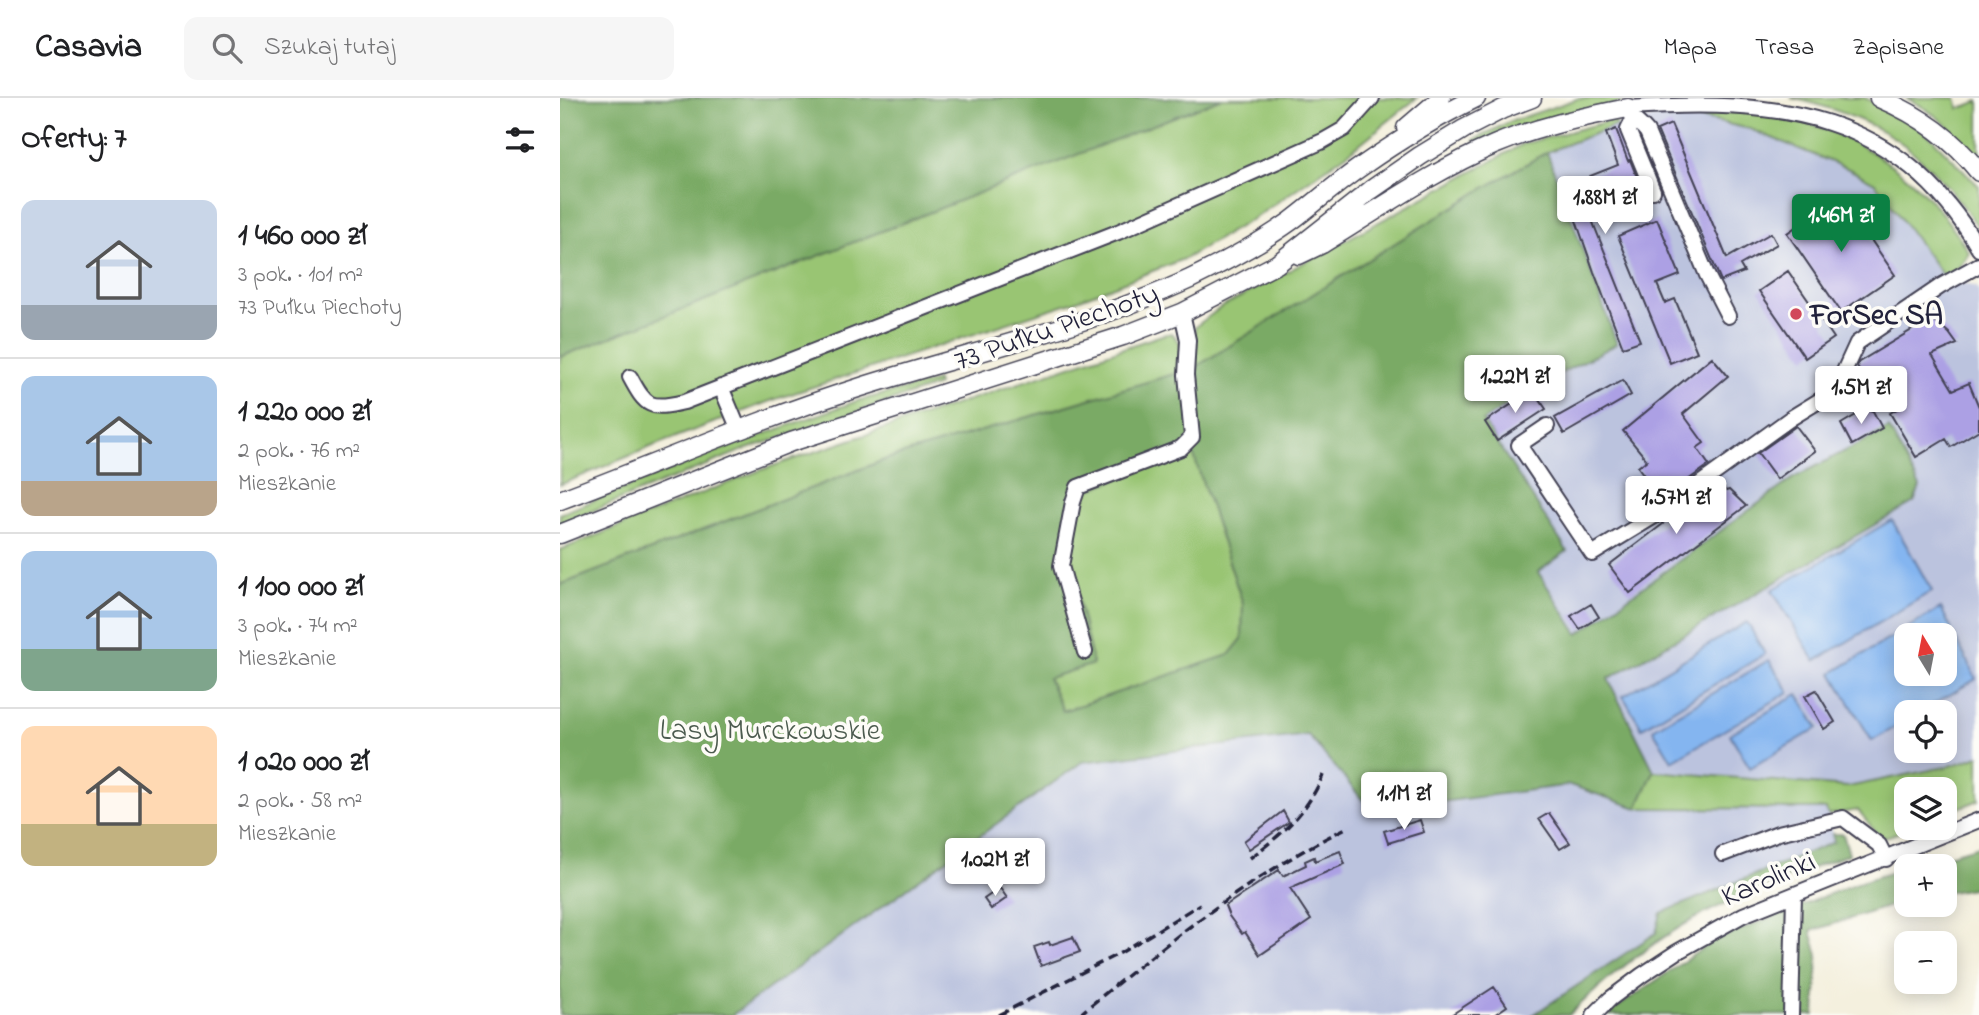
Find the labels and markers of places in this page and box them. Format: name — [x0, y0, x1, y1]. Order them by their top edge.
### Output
pin: 1.88M zł — [1533, 176, 1677, 236]
pin: 1.46M zł — [1769, 194, 1913, 254]
place label: ForSec SA — [1808, 295, 1943, 339]
marker: ForSec SA — [1788, 306, 1804, 322]
pin: 1.22M zł — [1443, 356, 1587, 415]
pin: 1.5M zł — [1796, 366, 1926, 426]
pin: 1.57M zł — [1604, 476, 1748, 536]
pin: 1.1M zł — [1339, 772, 1469, 832]
pin: 1.02M zł — [923, 838, 1067, 898]

